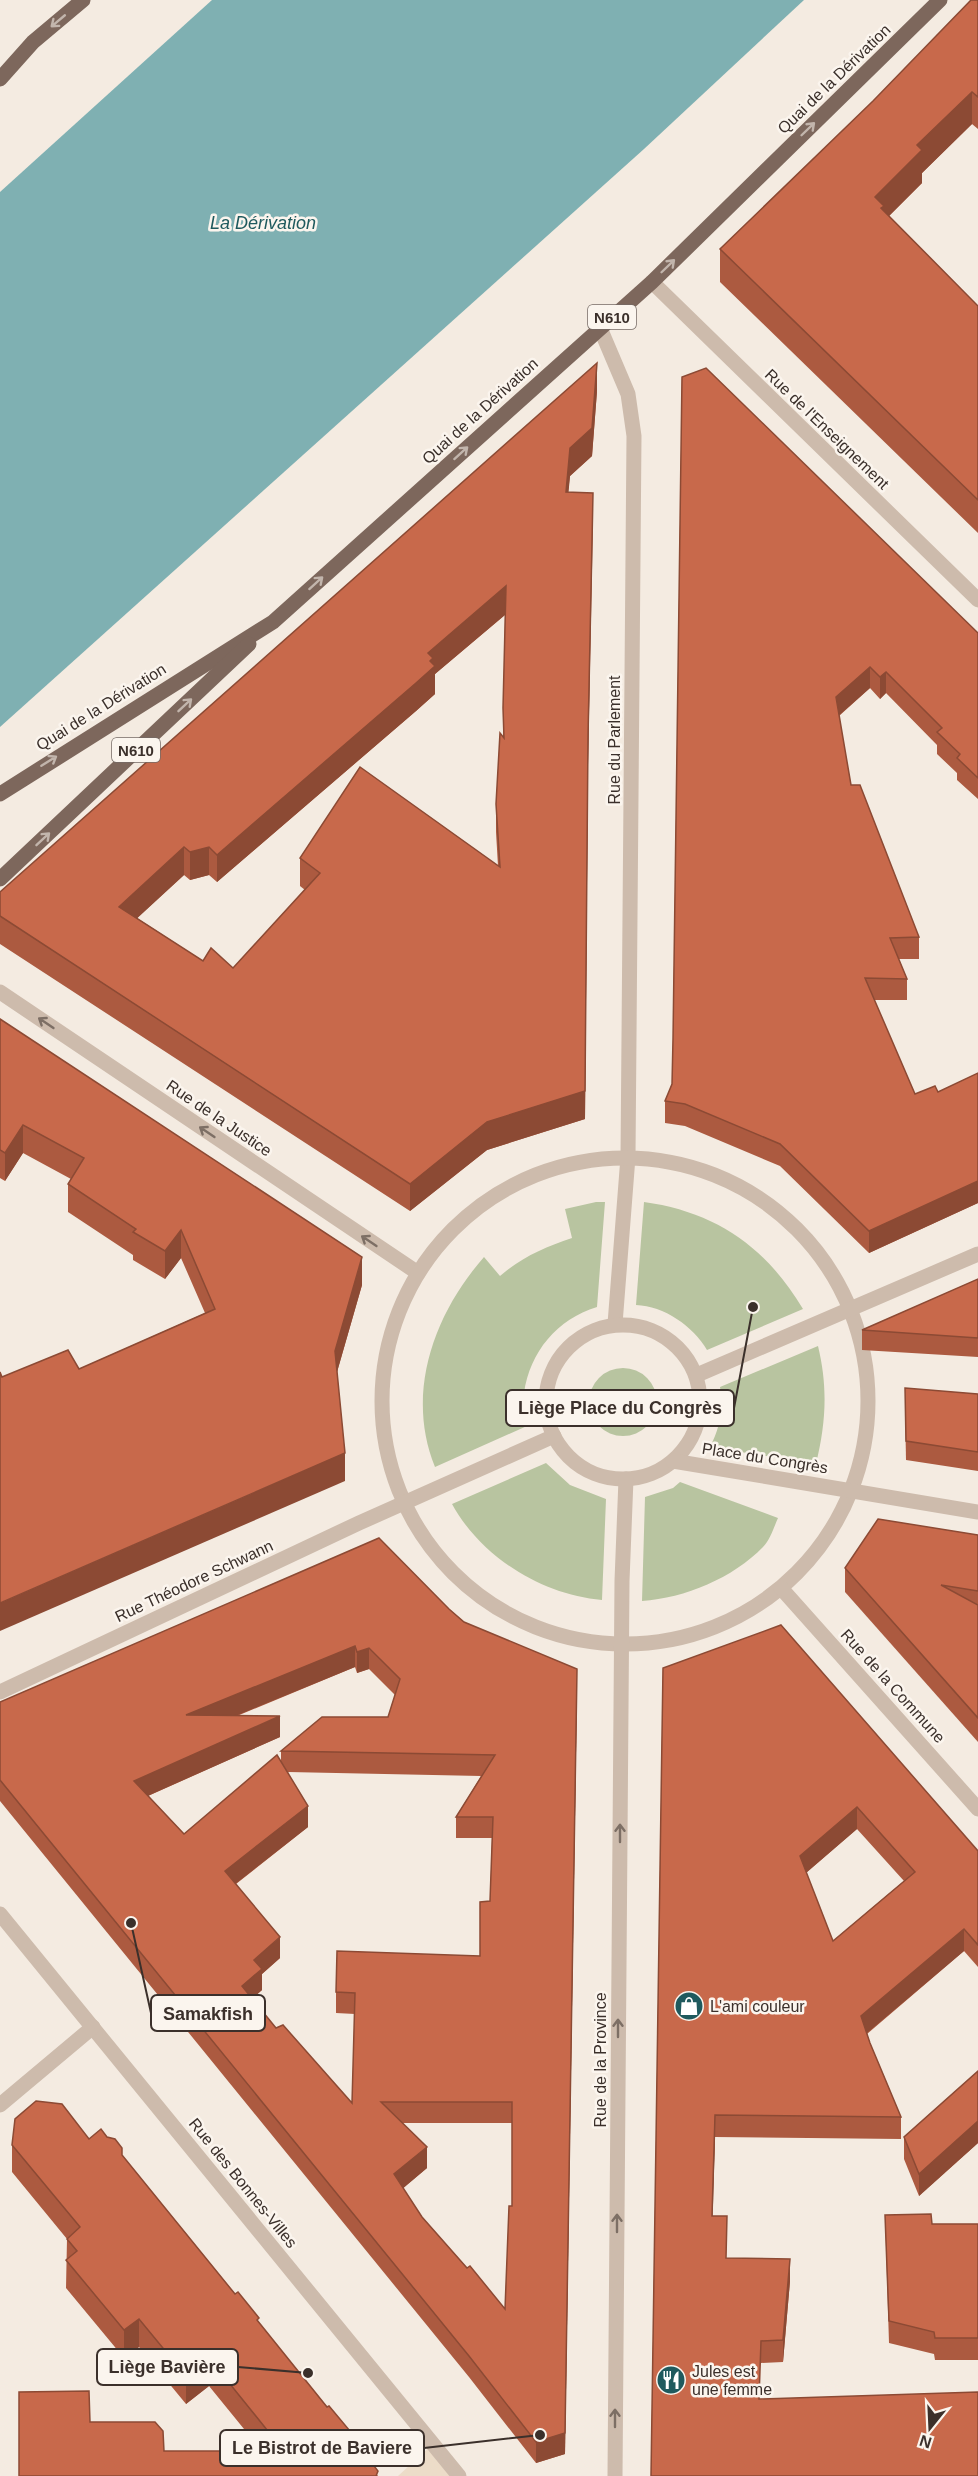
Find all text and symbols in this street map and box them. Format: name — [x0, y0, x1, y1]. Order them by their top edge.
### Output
one-way arrow — [51, 14, 66, 28]
street label: Quai de la Dérivation — [774, 21, 894, 137]
one-way arrow — [800, 122, 815, 137]
water label: La Dérivation — [210, 213, 316, 233]
one-way arrow — [661, 258, 676, 273]
road number: N610 — [588, 305, 636, 329]
street label: Quai de la Dérivation — [419, 355, 541, 467]
street label: Rue de l'Enseignement — [762, 366, 893, 493]
one-way arrow — [454, 446, 469, 460]
one-way arrow — [309, 576, 324, 590]
street label: Quai de la Dérivation — [33, 660, 169, 754]
street label: Rue du Parlement — [606, 675, 623, 804]
one-way arrow — [177, 698, 192, 712]
road number: N610 — [112, 738, 160, 762]
one-way arrow — [40, 755, 57, 767]
one-way arrow — [35, 832, 50, 846]
one-way arrow — [38, 1017, 54, 1029]
street label: Rue de la Justice — [163, 1077, 275, 1159]
one-way arrow — [200, 1126, 216, 1138]
one-way arrow — [361, 1235, 378, 1247]
callout: Liège Place du Congrès — [506, 1390, 734, 1426]
text: Liège Place du Congrès — [518, 1398, 722, 1418]
street label: Place du Congrès — [701, 1440, 829, 1476]
street label: Rue Théodore Schwann — [112, 1537, 276, 1625]
street label: Rue de la Commune — [838, 1626, 948, 1746]
one-way arrow — [614, 1823, 626, 1843]
shop icon: L'ami couleur — [673, 1990, 705, 2022]
street label: Rue de la Province — [592, 1992, 609, 2128]
callout: Samakfish — [151, 1995, 265, 2031]
place label: L'ami couleur — [710, 1998, 805, 2015]
text: Samakfish — [163, 2004, 253, 2024]
one-way arrow — [613, 2018, 624, 2038]
street label: Rue des Bonnes-Villes — [186, 2115, 300, 2251]
one-way arrow — [611, 2213, 623, 2233]
callout: Liège Bavière — [97, 2349, 238, 2385]
text: Liège Bavière — [108, 2357, 226, 2377]
place label: Jules est une femme — [692, 2363, 772, 2398]
restaurant icon: Jules est une femme — [655, 2364, 687, 2396]
north arrow — [900, 2398, 960, 2458]
one-way arrow — [609, 2408, 621, 2428]
callout: Le Bistrot de Baviere — [220, 2430, 424, 2466]
text: N — [917, 2432, 934, 2452]
text: Le Bistrot de Baviere — [232, 2438, 412, 2458]

